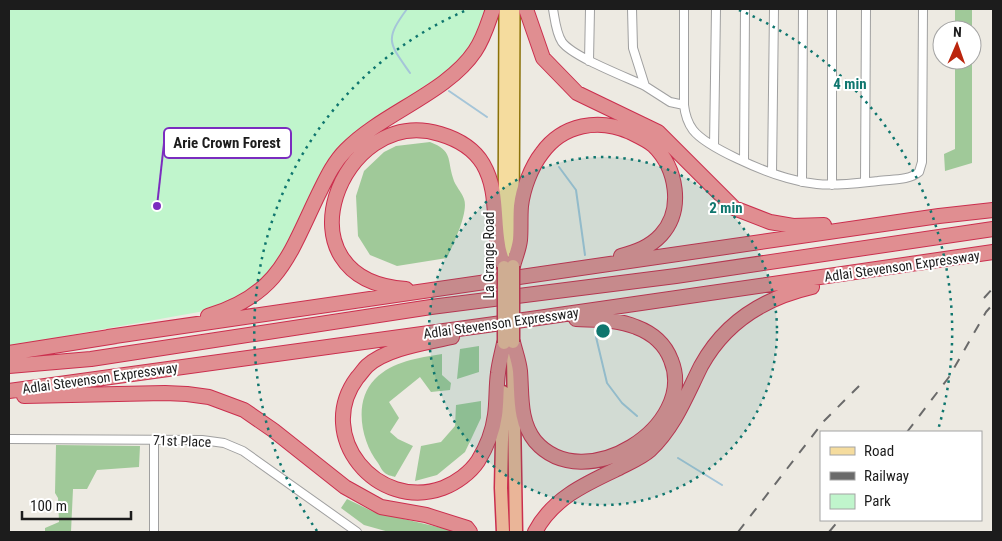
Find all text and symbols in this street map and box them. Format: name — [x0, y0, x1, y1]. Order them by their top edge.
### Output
north arrow — [932, 20, 982, 70]
text: N — [953, 24, 962, 40]
text: 4 min — [833, 75, 867, 93]
callout: Arie Crown Forest — [164, 128, 291, 158]
text: Arie Crown Forest — [173, 134, 281, 152]
text: 2 min — [709, 199, 743, 217]
street label: La Grange Road — [481, 211, 497, 299]
street label: Adlai Stevenson Expressway — [823, 247, 981, 285]
street label: Adlai Stevenson Expressway — [422, 304, 580, 342]
centre of rings — [594, 322, 612, 340]
street label: Adlai Stevenson Expressway — [21, 359, 179, 397]
legend — [820, 431, 982, 521]
street label: 71st Place — [153, 432, 212, 450]
text: Road — [864, 442, 894, 460]
text: Railway — [864, 467, 909, 485]
scale bar — [22, 488, 131, 520]
text: Park — [864, 492, 891, 510]
text: 100 m — [30, 497, 67, 515]

